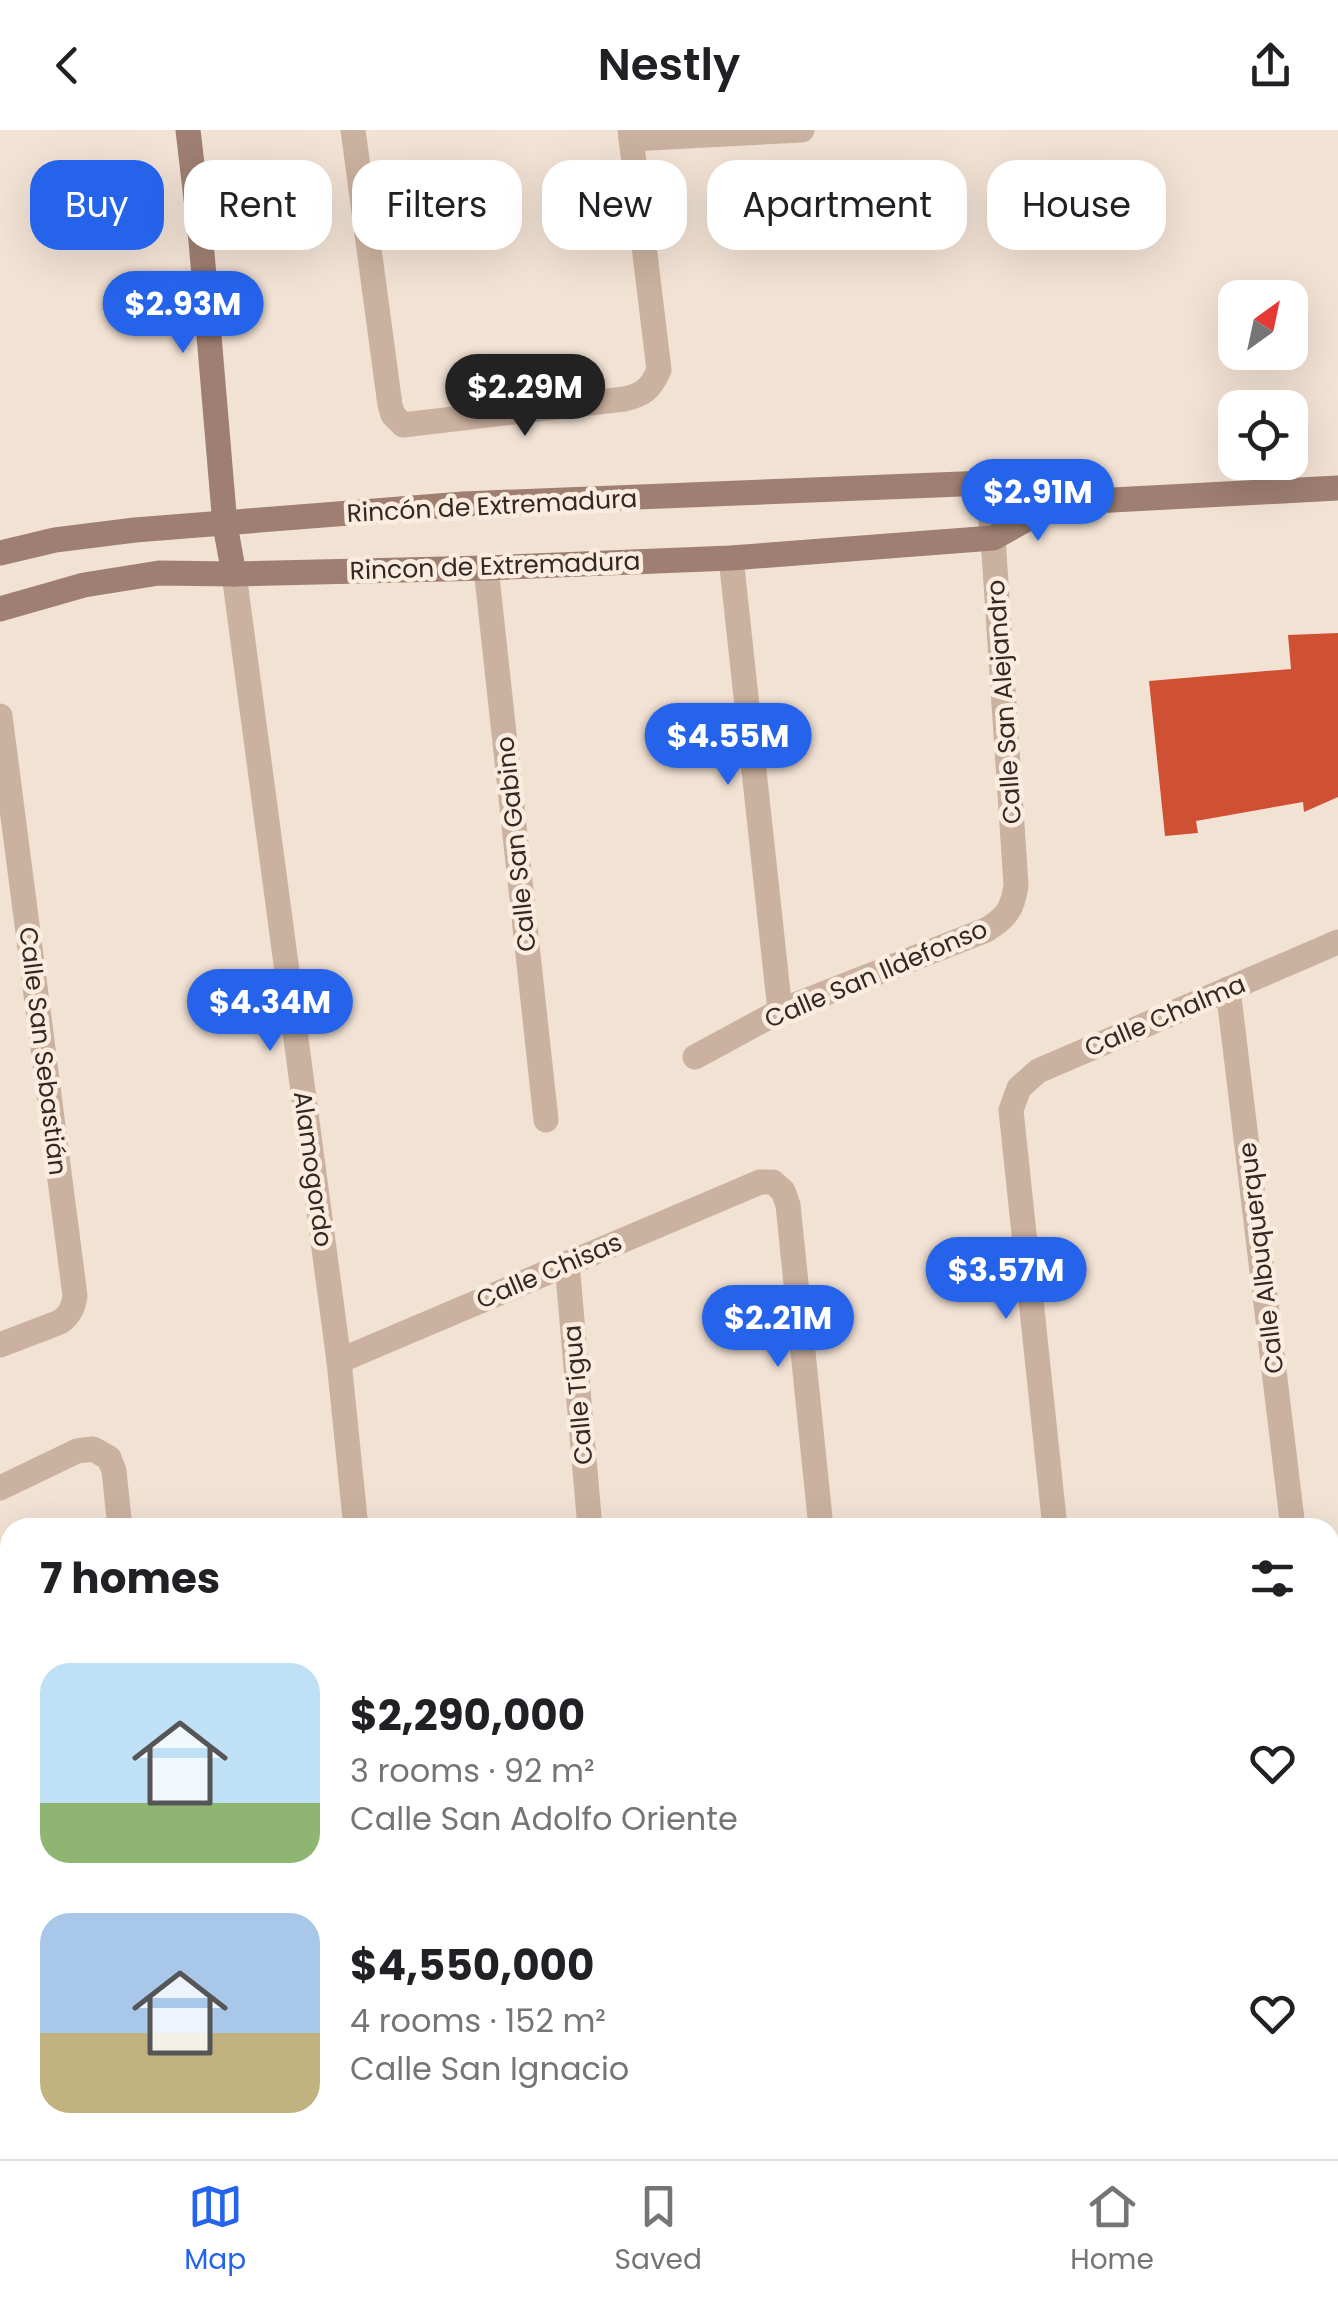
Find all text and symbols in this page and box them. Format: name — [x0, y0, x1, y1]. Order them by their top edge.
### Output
text: Nestly — [598, 33, 740, 96]
icon: back — [40, 38, 95, 93]
icon: share — [1243, 38, 1298, 93]
chip: Buy — [30, 160, 164, 250]
chip: Rent — [184, 160, 332, 250]
chip: Filters — [352, 160, 522, 250]
chip: New — [542, 160, 687, 250]
chip: Apartment — [707, 160, 967, 250]
chip: House — [987, 160, 1166, 250]
pin: $2.93M — [102, 271, 264, 356]
north arrow — [1218, 280, 1308, 370]
map controls — [1218, 280, 1308, 480]
text: $2.93M — [125, 281, 241, 326]
pin: $2.29M — [444, 354, 606, 439]
text: $2.29M — [467, 364, 583, 409]
button: locate — [1218, 390, 1308, 480]
pin: $2.91M — [957, 459, 1119, 544]
text: $2.91M — [983, 469, 1093, 514]
street label: Rincón de Extremadura — [346, 481, 638, 531]
street label: Rincon de Extremadura — [349, 543, 641, 589]
street label: Calle San Alejandro — [978, 579, 1030, 825]
pin: $4.55M — [647, 703, 809, 788]
text: $4.55M — [667, 713, 789, 758]
street label: Calle San Gabino — [487, 735, 545, 953]
street label: Calle San Ildefonso — [759, 911, 993, 1037]
street label: Calle San Sebastián — [10, 925, 76, 1177]
street label: Calle Chalma — [1079, 966, 1251, 1066]
pin: $4.34M — [189, 969, 351, 1054]
text: $4.34M — [209, 979, 331, 1024]
street label: Alamogordo — [285, 1089, 341, 1249]
street label: Calle Albuquerque — [1229, 1140, 1293, 1376]
street label: Calle Chisas — [471, 1225, 627, 1317]
pin: $3.57M — [925, 1237, 1087, 1322]
text: $3.57M — [948, 1247, 1064, 1292]
pin: $2.21M — [697, 1285, 859, 1370]
text: $2.21M — [724, 1295, 832, 1340]
street label: Calle Tigua — [554, 1324, 602, 1466]
text: 7 homes — [40, 1549, 220, 1608]
icon: filters — [1245, 1551, 1300, 1606]
text: $2,290,000 — [350, 1686, 585, 1745]
icon: home — [120, 1703, 240, 1823]
icon: heart — [1245, 1736, 1300, 1791]
text: 3 rooms · 92 m² — [350, 1748, 594, 1793]
text: Calle San Adolfo Oriente — [350, 1796, 738, 1841]
text: $4,550,000 — [350, 1936, 594, 1995]
icon: home — [120, 1953, 240, 2073]
icon: heart — [1245, 1986, 1300, 2041]
text: 4 rooms · 152 m² — [350, 1998, 606, 2043]
text: Calle San Ignacio — [350, 2046, 629, 2091]
tab: Map — [184, 2179, 246, 2281]
tab: Saved — [615, 2179, 702, 2281]
tab: Home — [1070, 2179, 1154, 2281]

